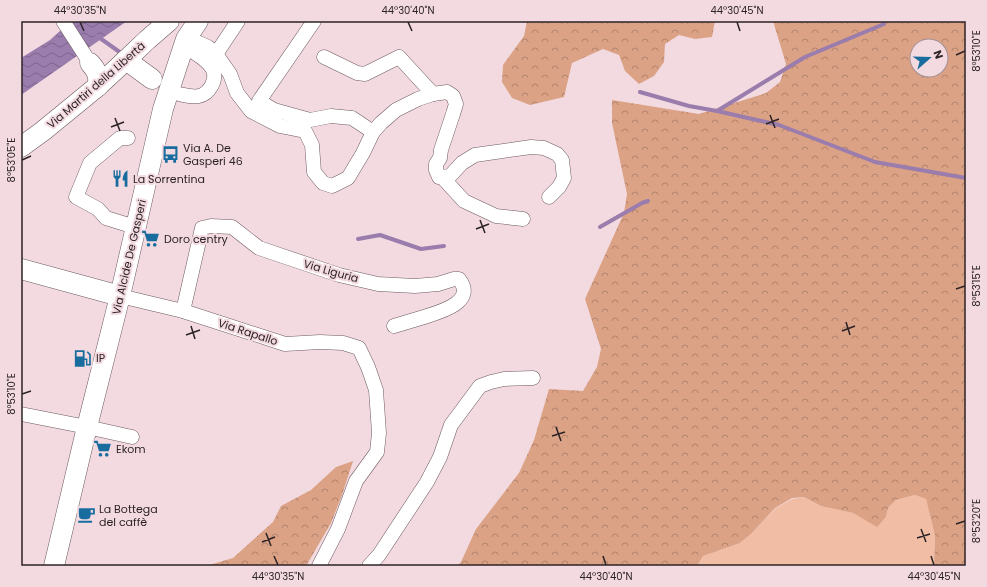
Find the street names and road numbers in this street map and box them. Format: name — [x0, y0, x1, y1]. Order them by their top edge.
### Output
street label: Via Martiri della Libertà — [43, 38, 149, 132]
street label: Via Alcide De Gasperi — [108, 198, 150, 316]
street label: Via Liguria — [302, 255, 360, 287]
street label: Via Rapallo — [216, 315, 280, 349]

